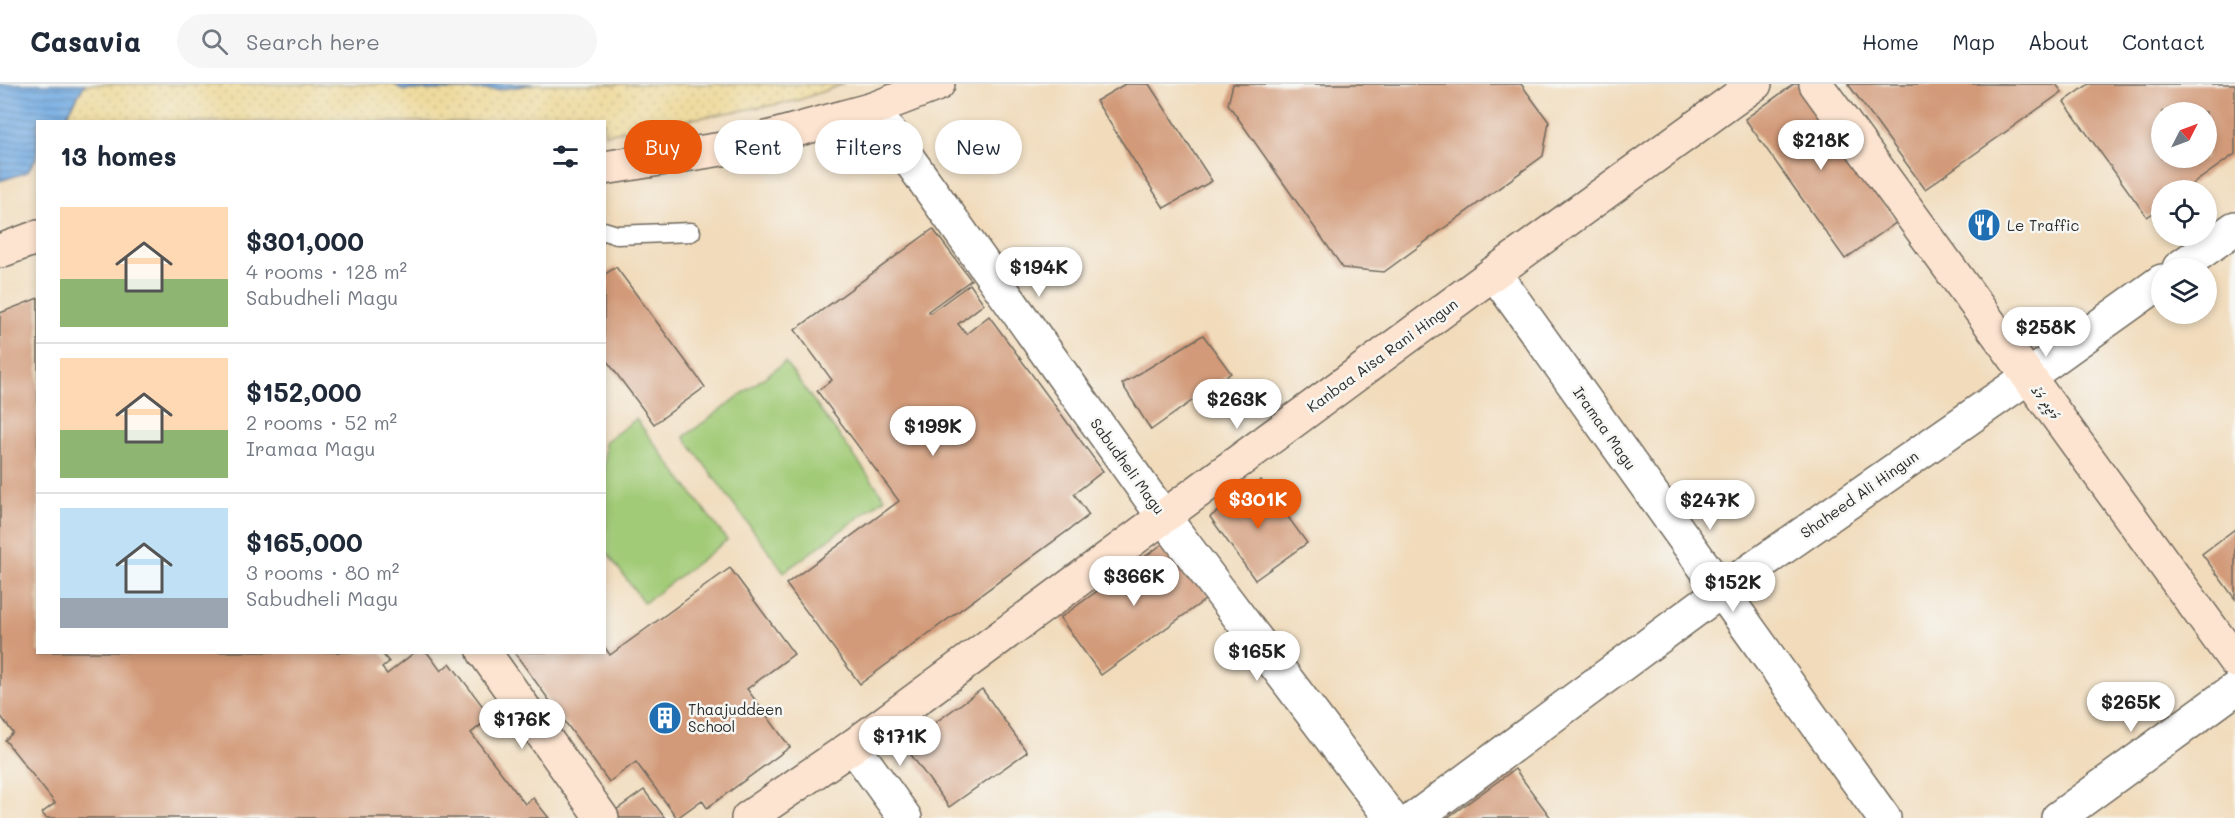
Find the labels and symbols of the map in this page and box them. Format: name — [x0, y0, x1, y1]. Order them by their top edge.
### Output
north arrow — [2151, 102, 2217, 168]
pin: $218K — [1779, 120, 1863, 171]
restaurant icon: Le Traffic — [1966, 207, 2002, 243]
place label: Le Traffic — [2007, 215, 2079, 235]
pin: $194K — [997, 247, 1081, 298]
street label: Kanbaa Aisa Rani Hingun — [1303, 294, 1461, 416]
pin: $258K — [2004, 307, 2088, 358]
pin: $263K — [1195, 379, 1279, 430]
street label: މަޖީދީ މަގު — [2025, 380, 2065, 424]
street label: Iramaa Magu — [1569, 382, 1641, 474]
pin: $199K — [891, 406, 975, 457]
street label: Sabudheli Magu — [1086, 414, 1170, 518]
street label: Shaheed Ali Hingun — [1796, 446, 1922, 542]
pin: $301K — [1216, 479, 1300, 530]
pin: $247K — [1668, 480, 1752, 531]
pin: $366K — [1092, 556, 1176, 607]
pin: $152K — [1691, 562, 1775, 613]
pin: $165K — [1215, 631, 1299, 682]
pin: $265K — [2089, 682, 2173, 733]
pin: $176K — [480, 699, 564, 750]
place label: Thaajuddeen School — [688, 699, 783, 736]
building icon: Thaajuddeen School — [647, 700, 683, 736]
pin: $171K — [858, 716, 942, 767]

